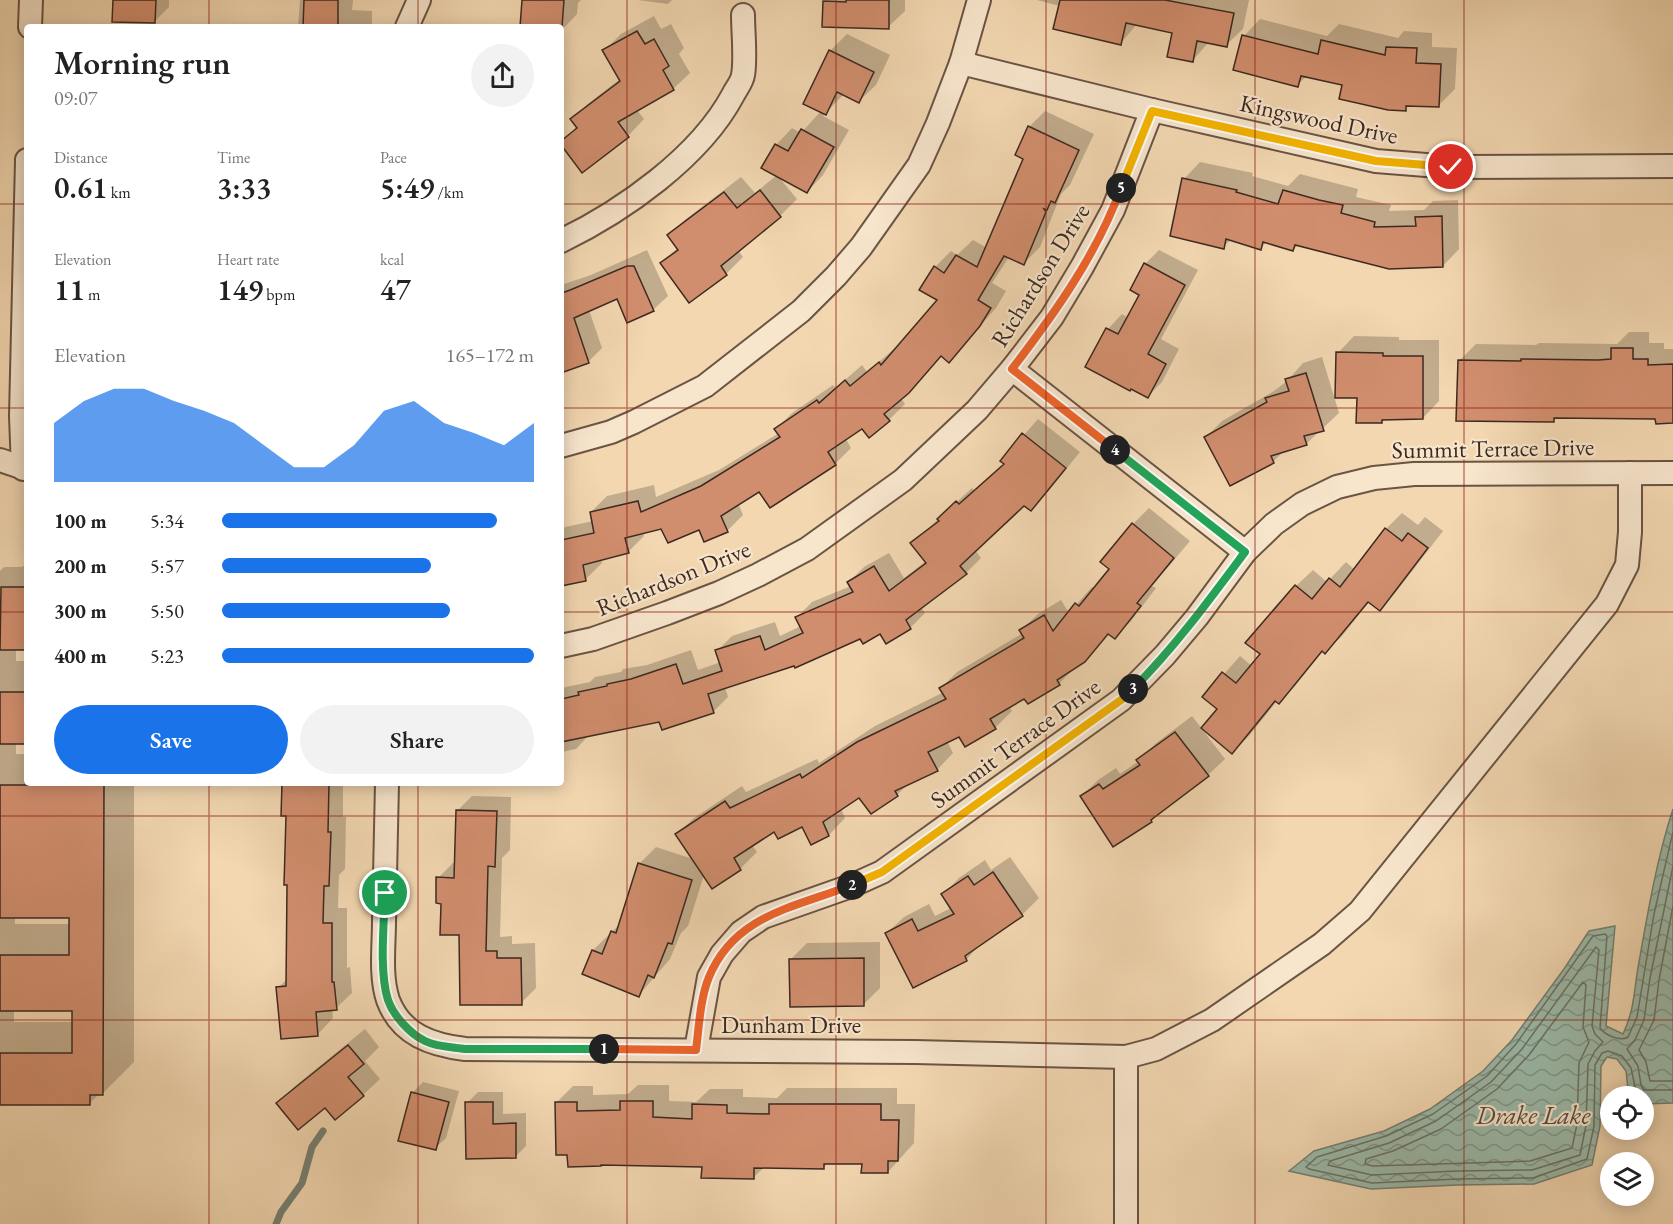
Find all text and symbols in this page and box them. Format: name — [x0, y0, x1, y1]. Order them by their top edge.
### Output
text: Morning run — [54, 41, 231, 84]
button: share — [471, 44, 534, 107]
text: 09:07 — [54, 85, 97, 111]
street label: Kingswood Drive — [1237, 87, 1401, 151]
pin — [1425, 141, 1476, 192]
text: Distance — [54, 147, 107, 168]
text: Time — [217, 147, 250, 168]
text: Pace — [380, 147, 407, 168]
icon: check — [1434, 150, 1467, 183]
text: 0.61 — [54, 168, 107, 207]
text: 3:33 — [217, 168, 271, 207]
text: 5:49 — [380, 168, 434, 207]
pin: 5 — [1106, 173, 1136, 203]
text: 5 — [1117, 177, 1125, 198]
text: km — [107, 182, 131, 203]
text: /km — [434, 182, 464, 203]
street label: Richardson Drive — [984, 198, 1096, 352]
text: Elevation — [54, 249, 112, 270]
text: Heart rate — [217, 249, 279, 270]
text: kcal — [380, 249, 404, 270]
text: 11 — [54, 270, 85, 309]
text: 149 — [217, 270, 263, 309]
text: 47 — [380, 270, 411, 309]
text: m — [85, 284, 100, 305]
text: bpm — [263, 284, 295, 305]
text: Elevation — [54, 342, 126, 368]
text: 165–172 m — [446, 342, 534, 368]
street label: Summit Terrace Drive — [1391, 431, 1595, 465]
pin: 4 — [1100, 435, 1130, 465]
text: 4 — [1111, 439, 1119, 460]
text: 100 m — [54, 508, 107, 534]
text: 5:34 — [150, 508, 184, 534]
street label: Richardson Drive — [592, 533, 754, 623]
text: 200 m — [54, 553, 107, 579]
text: 5:57 — [150, 553, 184, 579]
text: 300 m — [54, 598, 107, 624]
text: 5:50 — [150, 598, 184, 624]
text: 400 m — [54, 643, 107, 669]
text: 5:23 — [150, 643, 184, 669]
street label: Summit Terrace Drive — [924, 671, 1106, 815]
pin: 3 — [1118, 674, 1148, 704]
text: 3 — [1129, 678, 1137, 699]
button: Save — [54, 705, 288, 774]
button: Share — [300, 705, 534, 774]
pin — [359, 867, 410, 918]
pin: 2 — [837, 870, 867, 900]
text: 2 — [848, 874, 856, 895]
icon: arrive — [368, 876, 401, 909]
street label: Dunham Drive — [721, 1009, 861, 1040]
pin: 1 — [589, 1034, 619, 1064]
text: 1 — [600, 1038, 608, 1059]
map controls — [1600, 1086, 1654, 1206]
button: locate — [1600, 1086, 1654, 1140]
water label: Drake Lake — [1475, 1098, 1591, 1132]
button: layers — [1600, 1152, 1654, 1206]

